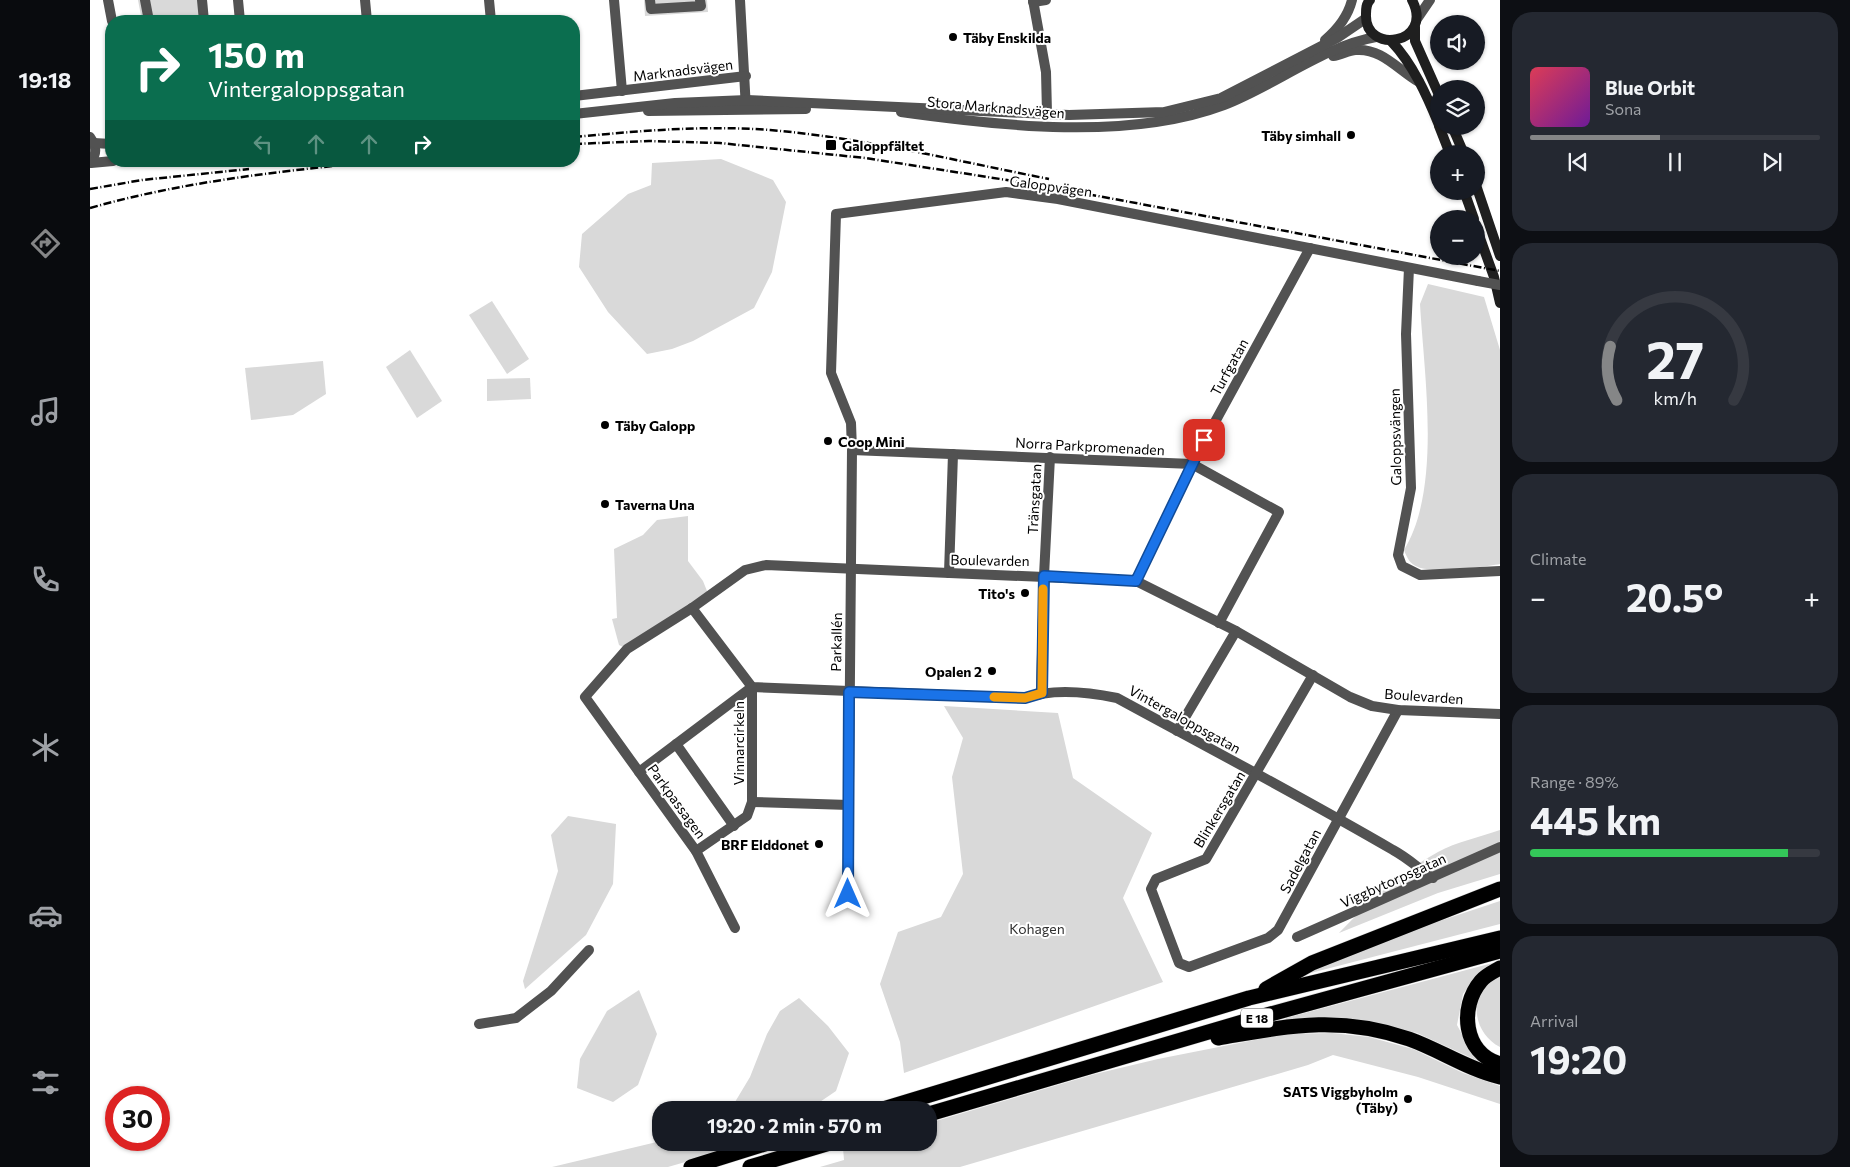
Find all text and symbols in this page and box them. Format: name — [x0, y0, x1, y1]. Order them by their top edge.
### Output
map controls — [1430, 15, 1485, 265]
button: sound — [1430, 15, 1485, 70]
place label: Täby Enskilda — [963, 29, 1051, 46]
marker: Täby Enskilda — [947, 31, 959, 43]
text: 150 m — [208, 32, 305, 75]
icon: right — [125, 35, 190, 100]
street label: Marknadsvägen — [632, 55, 734, 85]
text: 19:18 — [19, 66, 71, 93]
text: Vintergaloppsgatan — [208, 75, 405, 102]
text: Blue Orbit — [1605, 76, 1695, 99]
button: layers — [1430, 80, 1485, 135]
street label: Stora Marknadsvägen — [926, 93, 1066, 121]
text: Sona — [1605, 99, 1641, 118]
place label: Täby simhall — [1261, 127, 1341, 144]
marker: Täby simhall — [1345, 129, 1357, 141]
icon: left — [249, 130, 277, 158]
icon: ahead — [302, 130, 330, 158]
icon: ahead — [355, 130, 383, 158]
icon: right — [408, 130, 436, 158]
place label: Galoppfältet — [842, 137, 924, 154]
marker: Galoppfältet — [824, 138, 838, 152]
button: + — [1430, 145, 1485, 200]
icon: previous — [1564, 148, 1592, 176]
icon: pause — [1661, 148, 1689, 176]
icon: next — [1758, 148, 1786, 176]
street label: Galoppvägen — [1009, 172, 1093, 200]
button: − — [1430, 210, 1485, 265]
icon: directions — [28, 226, 63, 261]
text: 27 — [1646, 326, 1704, 390]
street label: Turfgatan — [1206, 335, 1252, 399]
text: km/h — [1653, 387, 1697, 409]
street label: Galoppsvängen — [1386, 388, 1404, 486]
icon: music — [28, 394, 63, 429]
place label: Täby Galopp — [615, 417, 695, 434]
marker: Täby Galopp — [599, 419, 611, 431]
pin — [1183, 419, 1225, 461]
icon: arrive — [1190, 426, 1218, 454]
place label: Coop Mini — [838, 433, 905, 450]
street label: Norra Parkpromenaden — [1015, 434, 1165, 458]
marker: Coop Mini — [822, 435, 834, 447]
street label: Tränsgatan — [1024, 463, 1044, 535]
place label: Taverna Una — [615, 496, 695, 513]
marker: Taverna Una — [599, 498, 611, 510]
text: Climate — [1530, 549, 1586, 568]
street label: Boulevarden — [950, 551, 1030, 569]
icon: phone — [28, 562, 63, 597]
text: 20.5° — [1626, 573, 1723, 620]
text: − — [1530, 580, 1546, 614]
text: + — [1804, 580, 1820, 614]
place label: Tito's — [978, 585, 1015, 602]
marker: Tito's — [1019, 587, 1031, 599]
street label: Parkallén — [827, 612, 845, 672]
place label: Opalen 2 — [925, 663, 982, 680]
marker: Opalen 2 — [986, 665, 998, 677]
street label: Vintergaloppsgatan — [1126, 681, 1244, 757]
street label: Boulevarden — [1384, 685, 1464, 707]
street label: Vinnarcirkeln — [730, 701, 747, 785]
icon: climate — [28, 730, 63, 765]
street label: Parkpassagen — [644, 760, 710, 842]
street label: Blinkersgatan — [1189, 768, 1249, 850]
text: Range · 89% — [1530, 772, 1619, 791]
text: 445 km — [1530, 796, 1661, 843]
street label: Sadelgatan — [1276, 826, 1324, 896]
place label: BRF Elddonet — [721, 836, 809, 853]
marker: BRF Elddonet — [813, 838, 825, 850]
street label: Viggbytorpsgatan — [1338, 849, 1448, 911]
position arrow — [821, 867, 873, 919]
icon: car — [28, 898, 63, 933]
park label: Kohagen — [1009, 920, 1065, 937]
road number: E 18 — [1241, 1008, 1273, 1028]
text: Arrival — [1530, 1011, 1578, 1030]
text: 19:20 — [1530, 1035, 1627, 1082]
icon: filters — [28, 1065, 63, 1100]
place label: SATS Viggbyholm (Täby) — [1283, 1083, 1398, 1116]
speed limit sign: 30 — [105, 1086, 170, 1151]
marker: SATS Viggbyholm (Täby) — [1402, 1093, 1414, 1105]
text: 19:20 · 2 min · 570 m — [707, 1114, 882, 1137]

